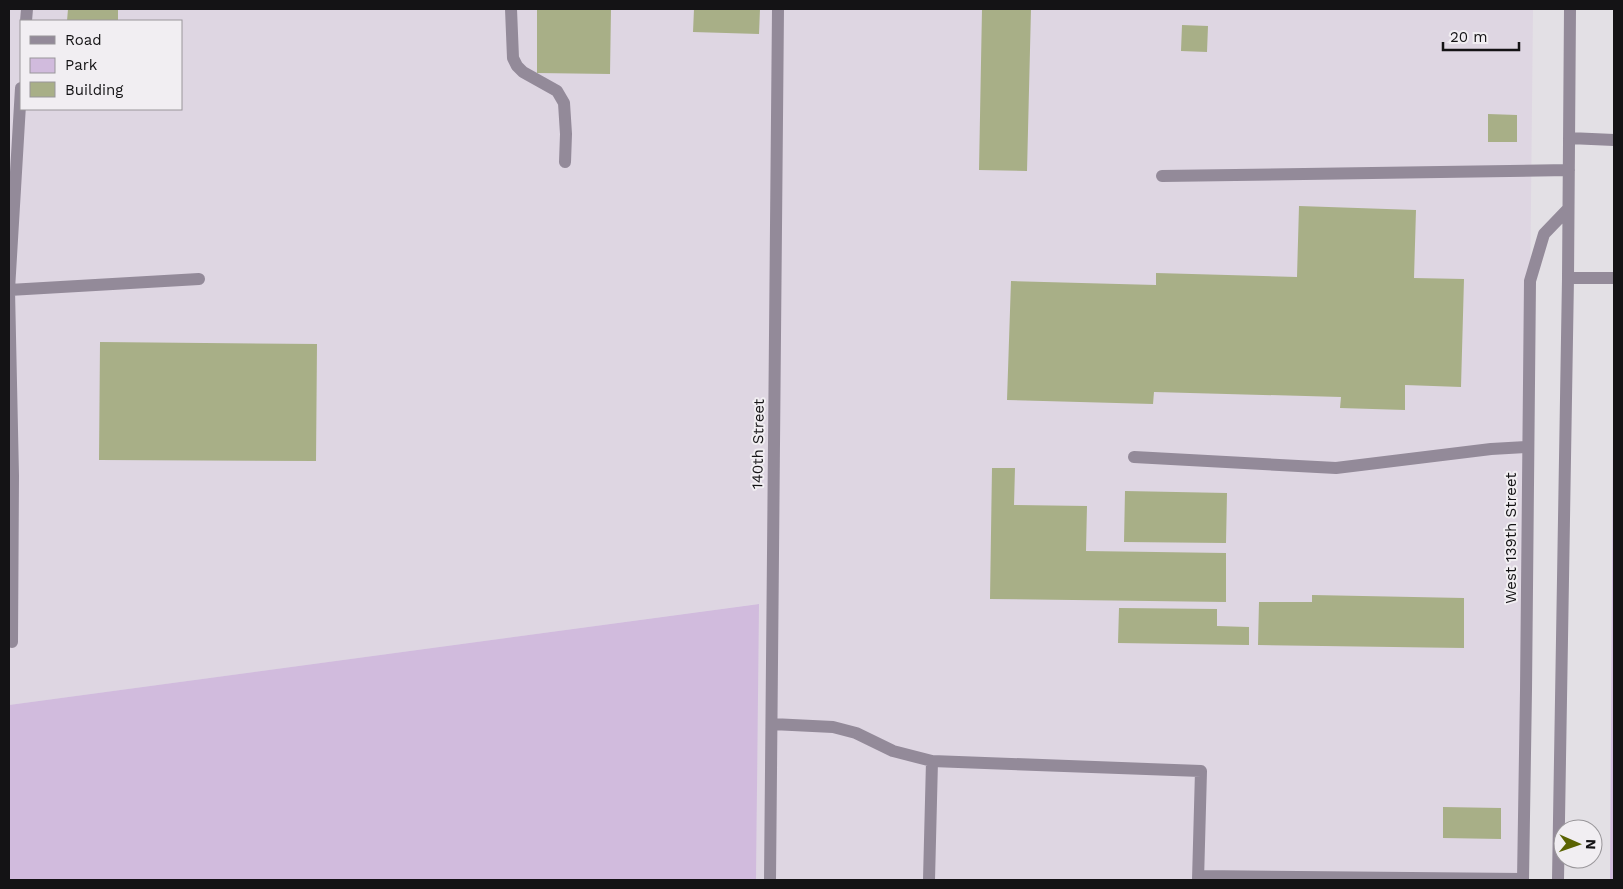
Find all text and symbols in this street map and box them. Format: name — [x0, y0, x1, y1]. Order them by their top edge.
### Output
legend — [20, 20, 182, 110]
scale bar — [1443, 20, 1519, 52]
text: 20 m — [1450, 28, 1488, 46]
text: Road — [65, 31, 102, 49]
text: Park — [65, 56, 98, 74]
text: Building — [65, 81, 123, 99]
street label: 140th Street — [748, 398, 768, 489]
street label: West 139th Street — [1502, 472, 1520, 604]
north arrow — [1553, 819, 1603, 869]
text: N — [1583, 839, 1599, 850]

